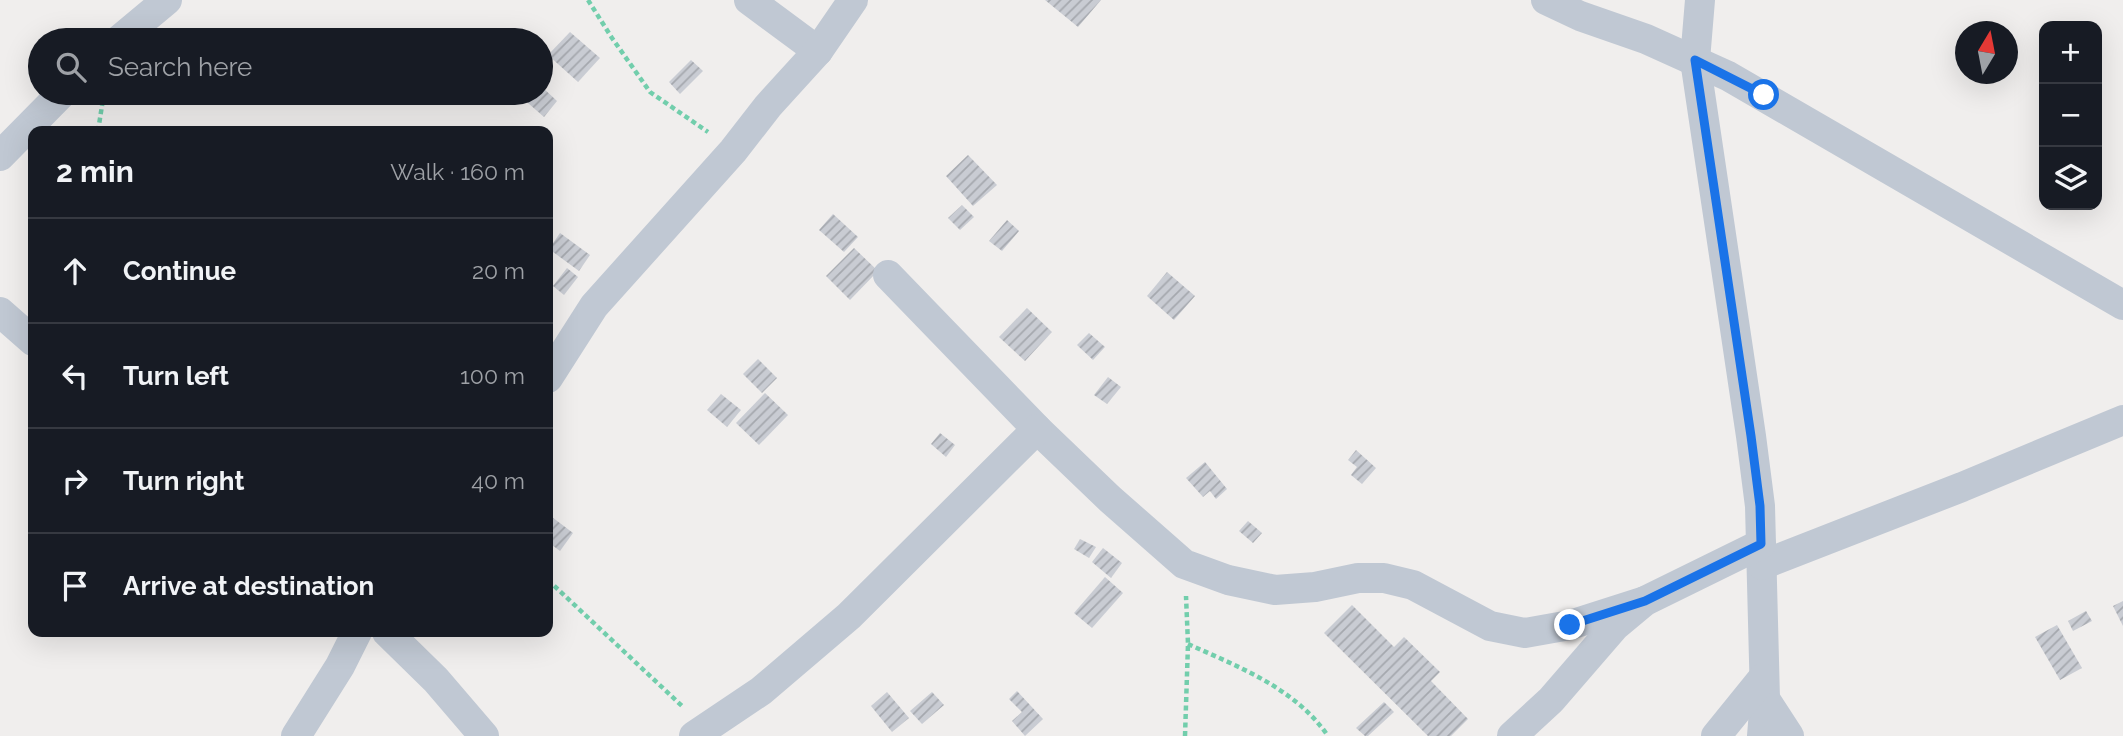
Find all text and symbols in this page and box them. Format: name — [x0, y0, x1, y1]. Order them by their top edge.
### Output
north arrow — [1955, 21, 2018, 84]
map controls — [2039, 21, 2102, 210]
button: + — [2039, 21, 2102, 84]
search box — [28, 28, 553, 105]
icon: search — [52, 48, 90, 86]
text: Search here — [108, 52, 252, 82]
route start — [1748, 79, 1779, 110]
button: − — [2039, 84, 2102, 147]
button: layers — [2039, 147, 2102, 210]
text: 2 min — [56, 154, 134, 189]
text: Walk · 160 m — [390, 158, 525, 185]
icon: ahead — [56, 252, 94, 290]
text: Continue — [123, 256, 236, 286]
text: 20 m — [472, 257, 525, 284]
icon: left — [56, 357, 94, 395]
text: Turn left — [123, 361, 229, 391]
text: 100 m — [460, 362, 525, 389]
icon: right — [56, 462, 94, 500]
text: Turn right — [123, 466, 244, 496]
text: 40 m — [471, 467, 525, 494]
icon: arrive — [56, 567, 94, 605]
text: Arrive at destination — [123, 571, 374, 601]
route end — [1554, 609, 1585, 640]

